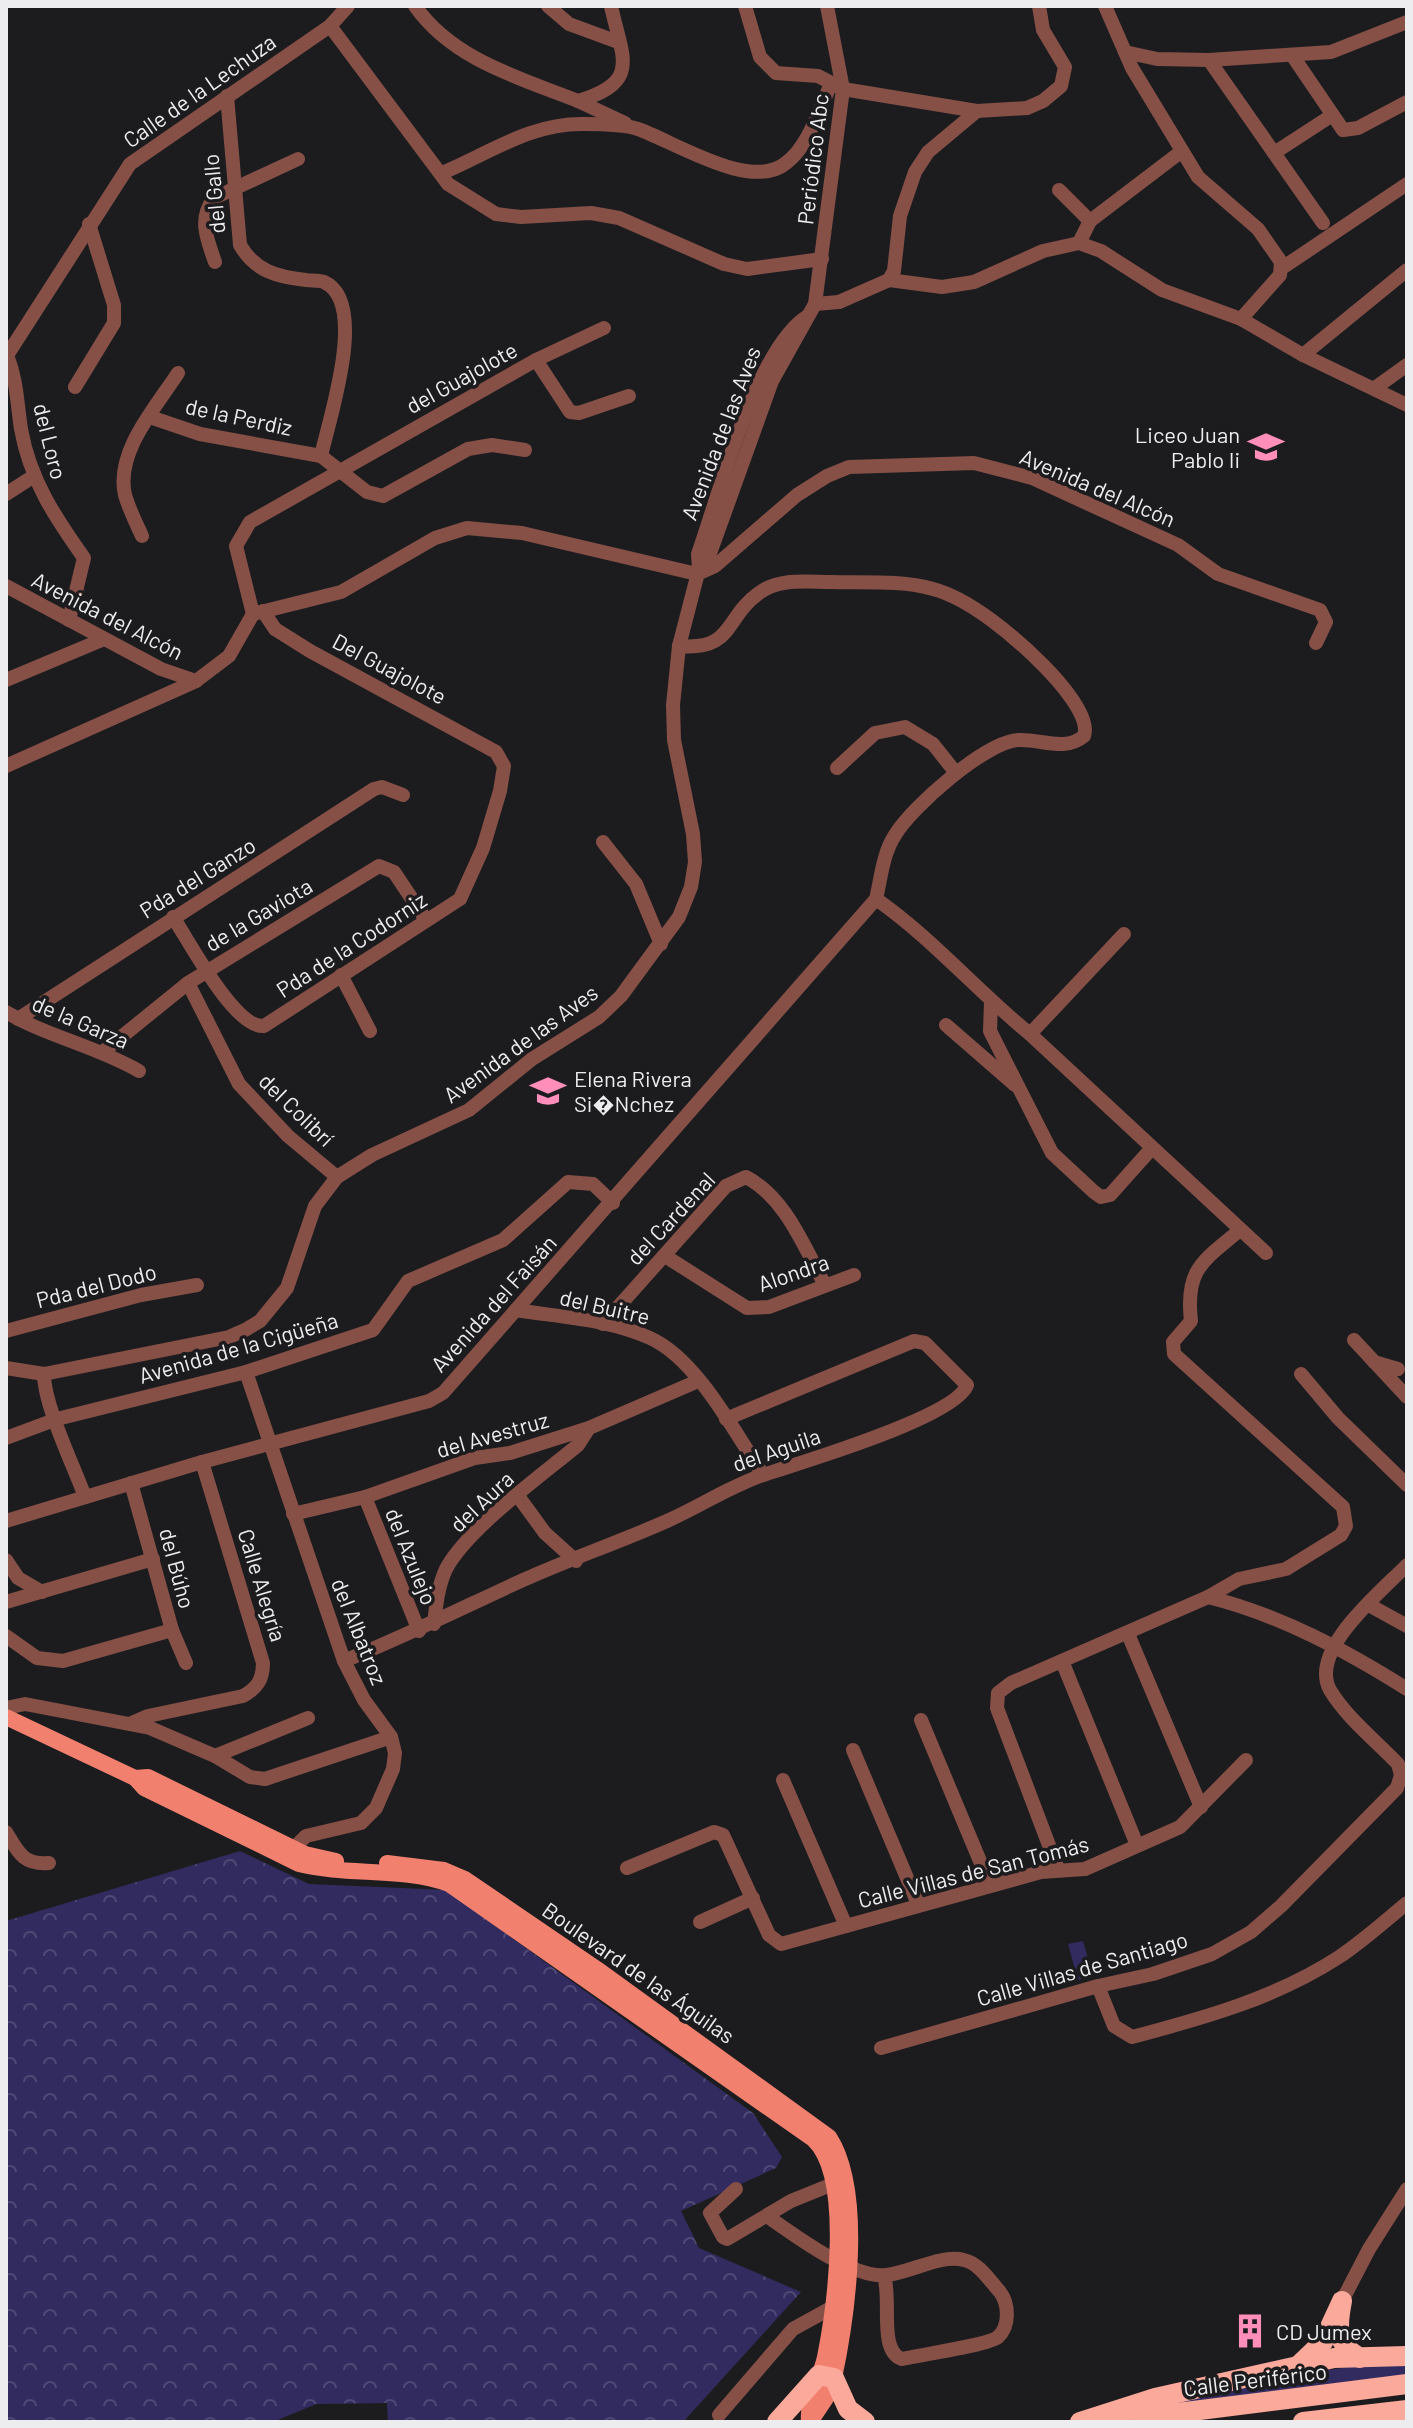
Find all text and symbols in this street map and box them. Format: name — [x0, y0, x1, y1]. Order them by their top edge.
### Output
street label: Calle de la Lechuza — [118, 28, 280, 152]
street label: Periódico Abc — [791, 92, 833, 226]
street label: del Gallo — [197, 153, 229, 235]
street label: del Guajolote — [401, 336, 521, 418]
street label: Avenida de las Aves — [675, 342, 765, 524]
street label: de la Perdiz — [183, 392, 295, 440]
street label: del Loro — [29, 400, 73, 482]
place label: Liceo Juan Pablo Ii — [1135, 421, 1240, 472]
school or university icon: Liceo Juan Pablo Ii — [1247, 428, 1285, 466]
street label: Avenida del Alcón — [1016, 443, 1180, 531]
street label: Avenida del Alcón — [28, 566, 188, 664]
street label: Del Guajolote — [329, 627, 451, 709]
street label: Pda del Ganzo — [134, 831, 260, 923]
street label: de la Gaviota — [200, 872, 316, 956]
street label: Pda de la Codorniz — [271, 886, 431, 1002]
street label: Avenida de las Aves — [438, 978, 602, 1108]
street label: de la Garza — [29, 989, 133, 1053]
place label: Elena Rivera Si�Nchez — [574, 1065, 692, 1116]
street label: del Colibrí — [254, 1067, 340, 1151]
school or university icon: Elena Rivera Si�Nchez — [529, 1072, 567, 1110]
street label: del Cardenal — [620, 1166, 720, 1270]
street label: Avenida del Faisán — [425, 1229, 561, 1377]
street label: Alondra — [754, 1248, 832, 1296]
street label: Pda del Dodo — [33, 1257, 159, 1313]
street label: del Buitre — [557, 1283, 653, 1329]
street label: Avenida de la Cigüeña — [135, 1306, 341, 1388]
street label: del Avestruz — [433, 1406, 551, 1462]
street label: del Aguila — [728, 1422, 824, 1476]
street label: del Aura — [444, 1465, 518, 1537]
street label: del Azulejo — [381, 1504, 443, 1608]
street label: del Búho — [155, 1525, 201, 1611]
street label: Calle Alegría — [234, 1525, 292, 1645]
street label: del Albatroz — [327, 1574, 393, 1688]
street label: Calle Villas de San Tomás — [855, 1830, 1091, 1912]
street label: Boulevard de las Águilas — [538, 1896, 740, 2048]
street label: Calle Villas de Santiago — [974, 1925, 1190, 2011]
building icon: CD Jumex — [1231, 2312, 1269, 2350]
place label: CD Jumex — [1276, 2318, 1372, 2344]
street label: Calle Periférico — [1182, 2357, 1328, 2401]

